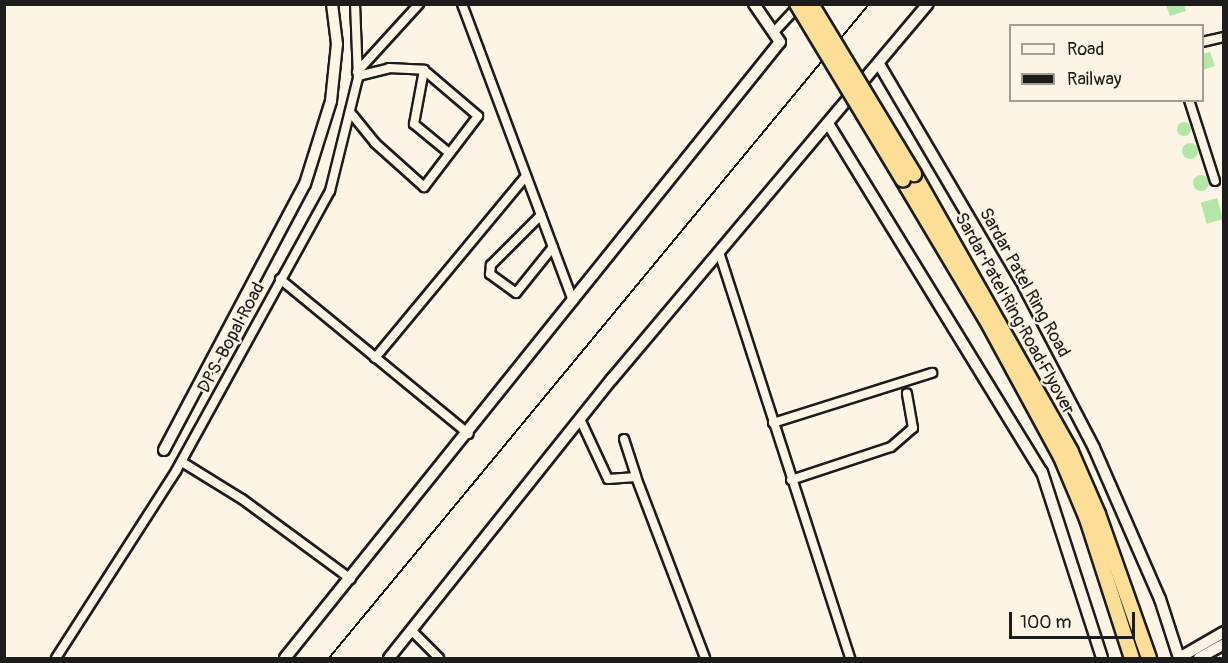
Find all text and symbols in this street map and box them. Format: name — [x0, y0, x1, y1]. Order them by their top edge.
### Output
legend — [1009, 24, 1204, 102]
text: Road — [1067, 38, 1104, 61]
text: Railway — [1067, 68, 1122, 91]
street label: Sardar Patel Ring Road — [974, 204, 1074, 362]
street label: Sardar Patel Ring Road Flyover — [949, 209, 1079, 419]
street label: DPS-Bopal Road — [194, 279, 270, 397]
scale bar — [1012, 600, 1138, 638]
text: 100 m — [1020, 611, 1072, 634]

